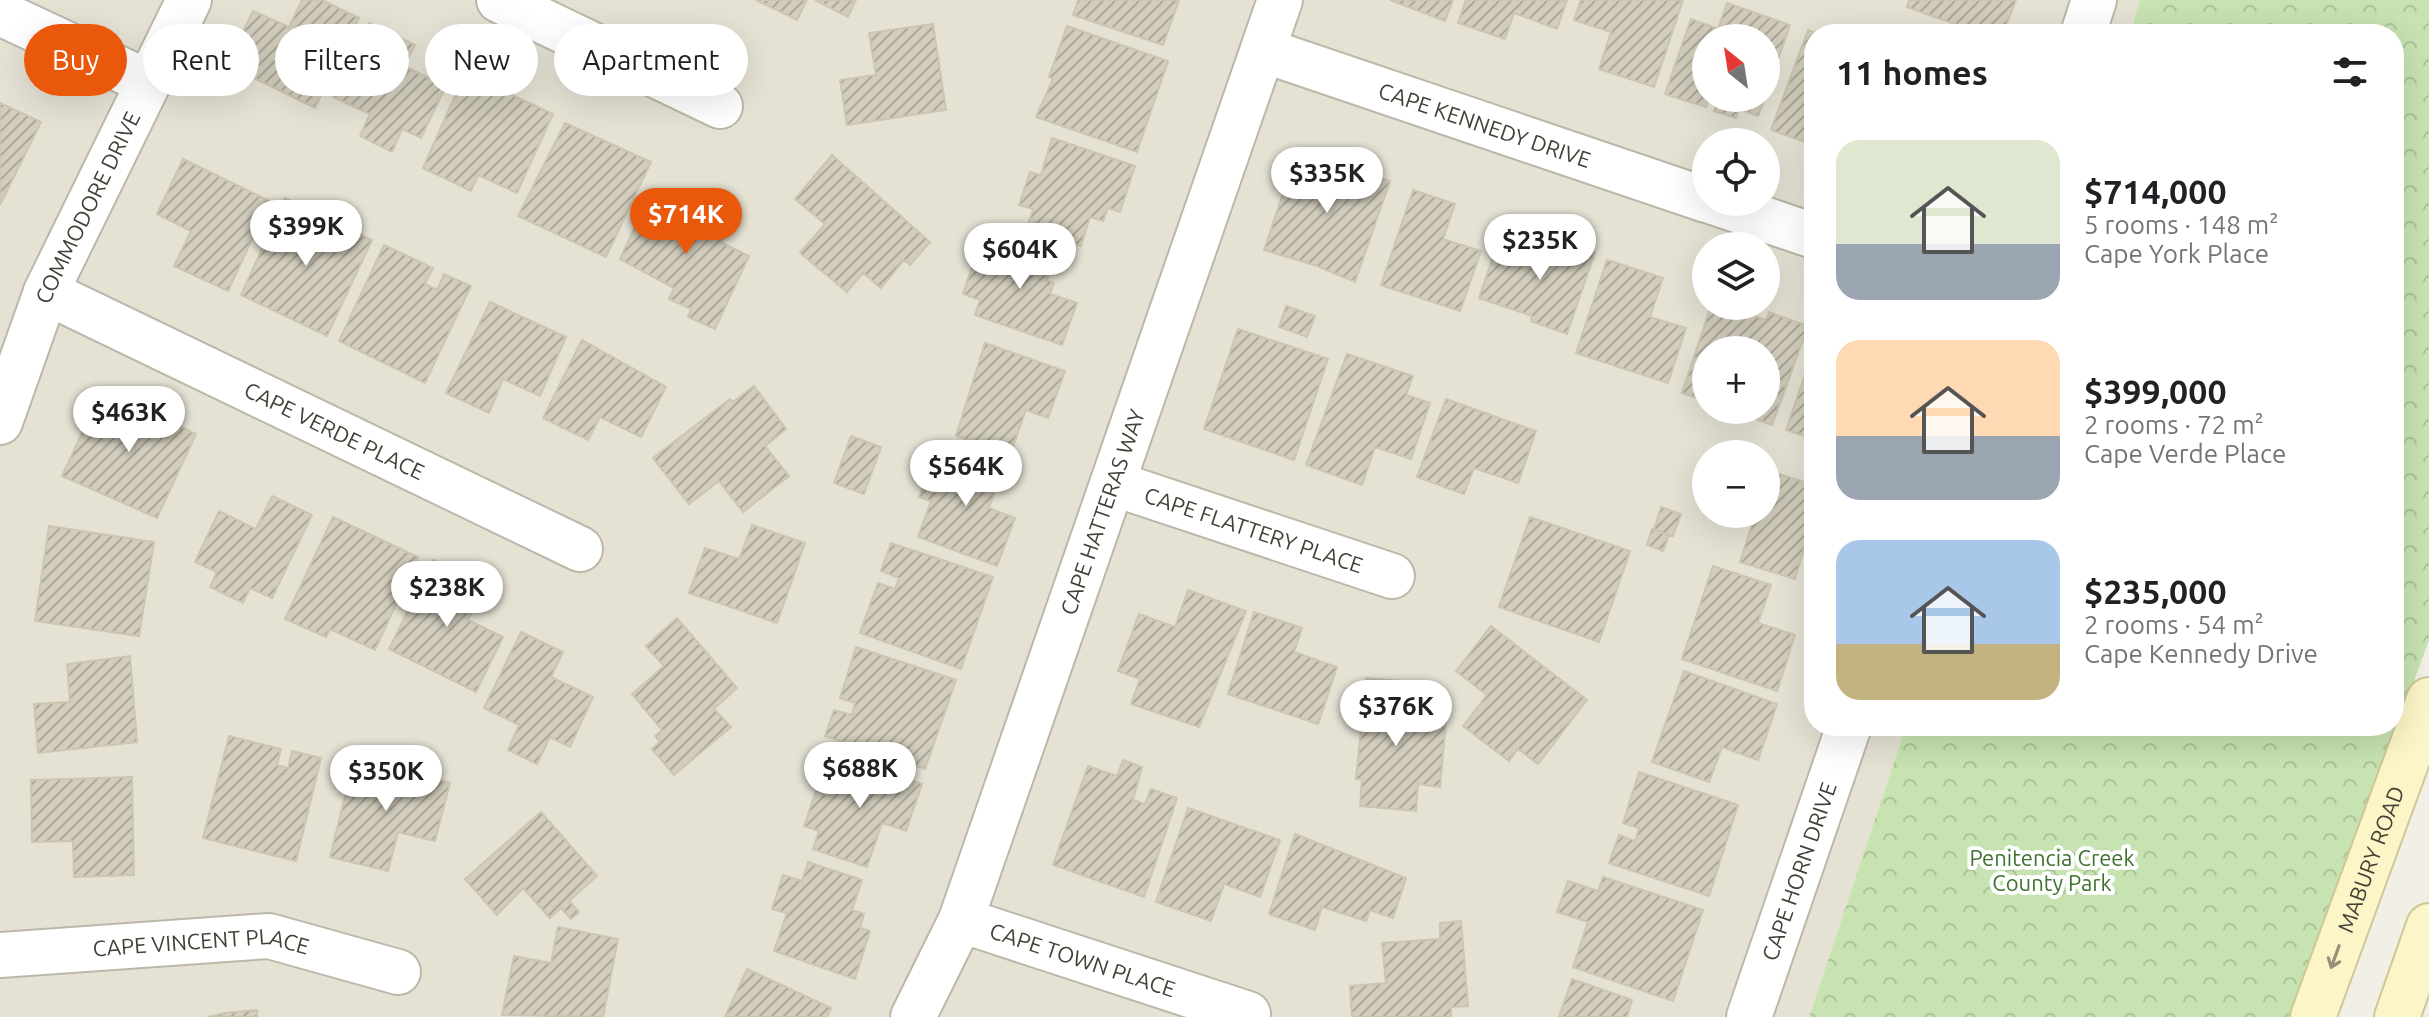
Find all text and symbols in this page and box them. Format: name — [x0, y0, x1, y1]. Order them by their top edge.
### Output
chip: Buy — [24, 24, 127, 96]
chip: Rent — [143, 24, 259, 96]
chip: Filters — [275, 24, 409, 96]
chip: New — [425, 24, 538, 96]
chip: Apartment — [554, 24, 748, 96]
north arrow — [1692, 24, 1780, 112]
map controls — [1692, 24, 1780, 528]
icon: filters — [2328, 50, 2372, 94]
text: 11 homes — [1836, 53, 1988, 91]
street label: CAPE KENNEDY DRIVE — [1376, 77, 1594, 172]
street label: COMMODORE DRIVE — [30, 107, 144, 307]
button: locate — [1692, 128, 1780, 216]
pin: $335K — [1271, 147, 1383, 215]
text: $335K — [1289, 158, 1365, 187]
icon: home — [1900, 172, 1996, 268]
text: $714,000 — [2084, 172, 2227, 210]
pin: $714K — [630, 188, 742, 256]
text: $714K — [648, 199, 724, 228]
pin: $399K — [250, 200, 362, 268]
text: 5 rooms · 148 m² — [2084, 210, 2279, 239]
text: $399K — [268, 211, 344, 240]
pin: $235K — [1484, 214, 1596, 282]
pin: $604K — [964, 223, 1076, 291]
text: $235K — [1502, 225, 1578, 254]
button: layers — [1692, 232, 1780, 320]
text: $604K — [982, 234, 1058, 263]
text: Cape York Place — [2084, 239, 2269, 268]
button: + — [1692, 336, 1780, 424]
icon: home — [1900, 372, 1996, 468]
text: $399,000 — [2084, 372, 2227, 410]
street label: CAPE VERDE PLACE — [240, 376, 429, 484]
pin: $463K — [73, 386, 185, 454]
text: $463K — [91, 397, 167, 426]
street label: CAPE HATTERAS WAY — [1055, 406, 1149, 618]
text: 2 rooms · 72 m² — [2084, 410, 2264, 439]
text: Cape Verde Place — [2084, 439, 2286, 468]
pin: $564K — [910, 440, 1022, 508]
button: − — [1692, 440, 1780, 528]
text: $564K — [928, 451, 1004, 480]
street label: CAPE FLATTERY PLACE — [1141, 482, 1366, 577]
pin: $238K — [391, 561, 503, 629]
text: $238K — [409, 572, 485, 601]
icon: home — [1900, 572, 1996, 668]
text: $235,000 — [2084, 572, 2227, 610]
text: 2 rooms · 54 m² — [2084, 610, 2264, 639]
text: Cape Kennedy Drive — [2084, 639, 2318, 668]
pin: $376K — [1340, 680, 1452, 748]
text: $376K — [1358, 691, 1434, 720]
pin: $688K — [804, 742, 916, 810]
pin: $350K — [330, 745, 442, 813]
text: $688K — [822, 753, 898, 782]
text: $350K — [348, 756, 424, 785]
street label: CAPE HORN DRIVE — [1756, 779, 1841, 964]
street label: MABURY ROAD — [2332, 782, 2408, 936]
park label: Penitencia Creek County Park — [1969, 845, 2135, 895]
street label: CAPE TOWN PLACE — [987, 917, 1179, 1001]
street label: CAPE VINCENT PLACE — [92, 923, 312, 960]
one-way arrow — [2327, 945, 2341, 969]

